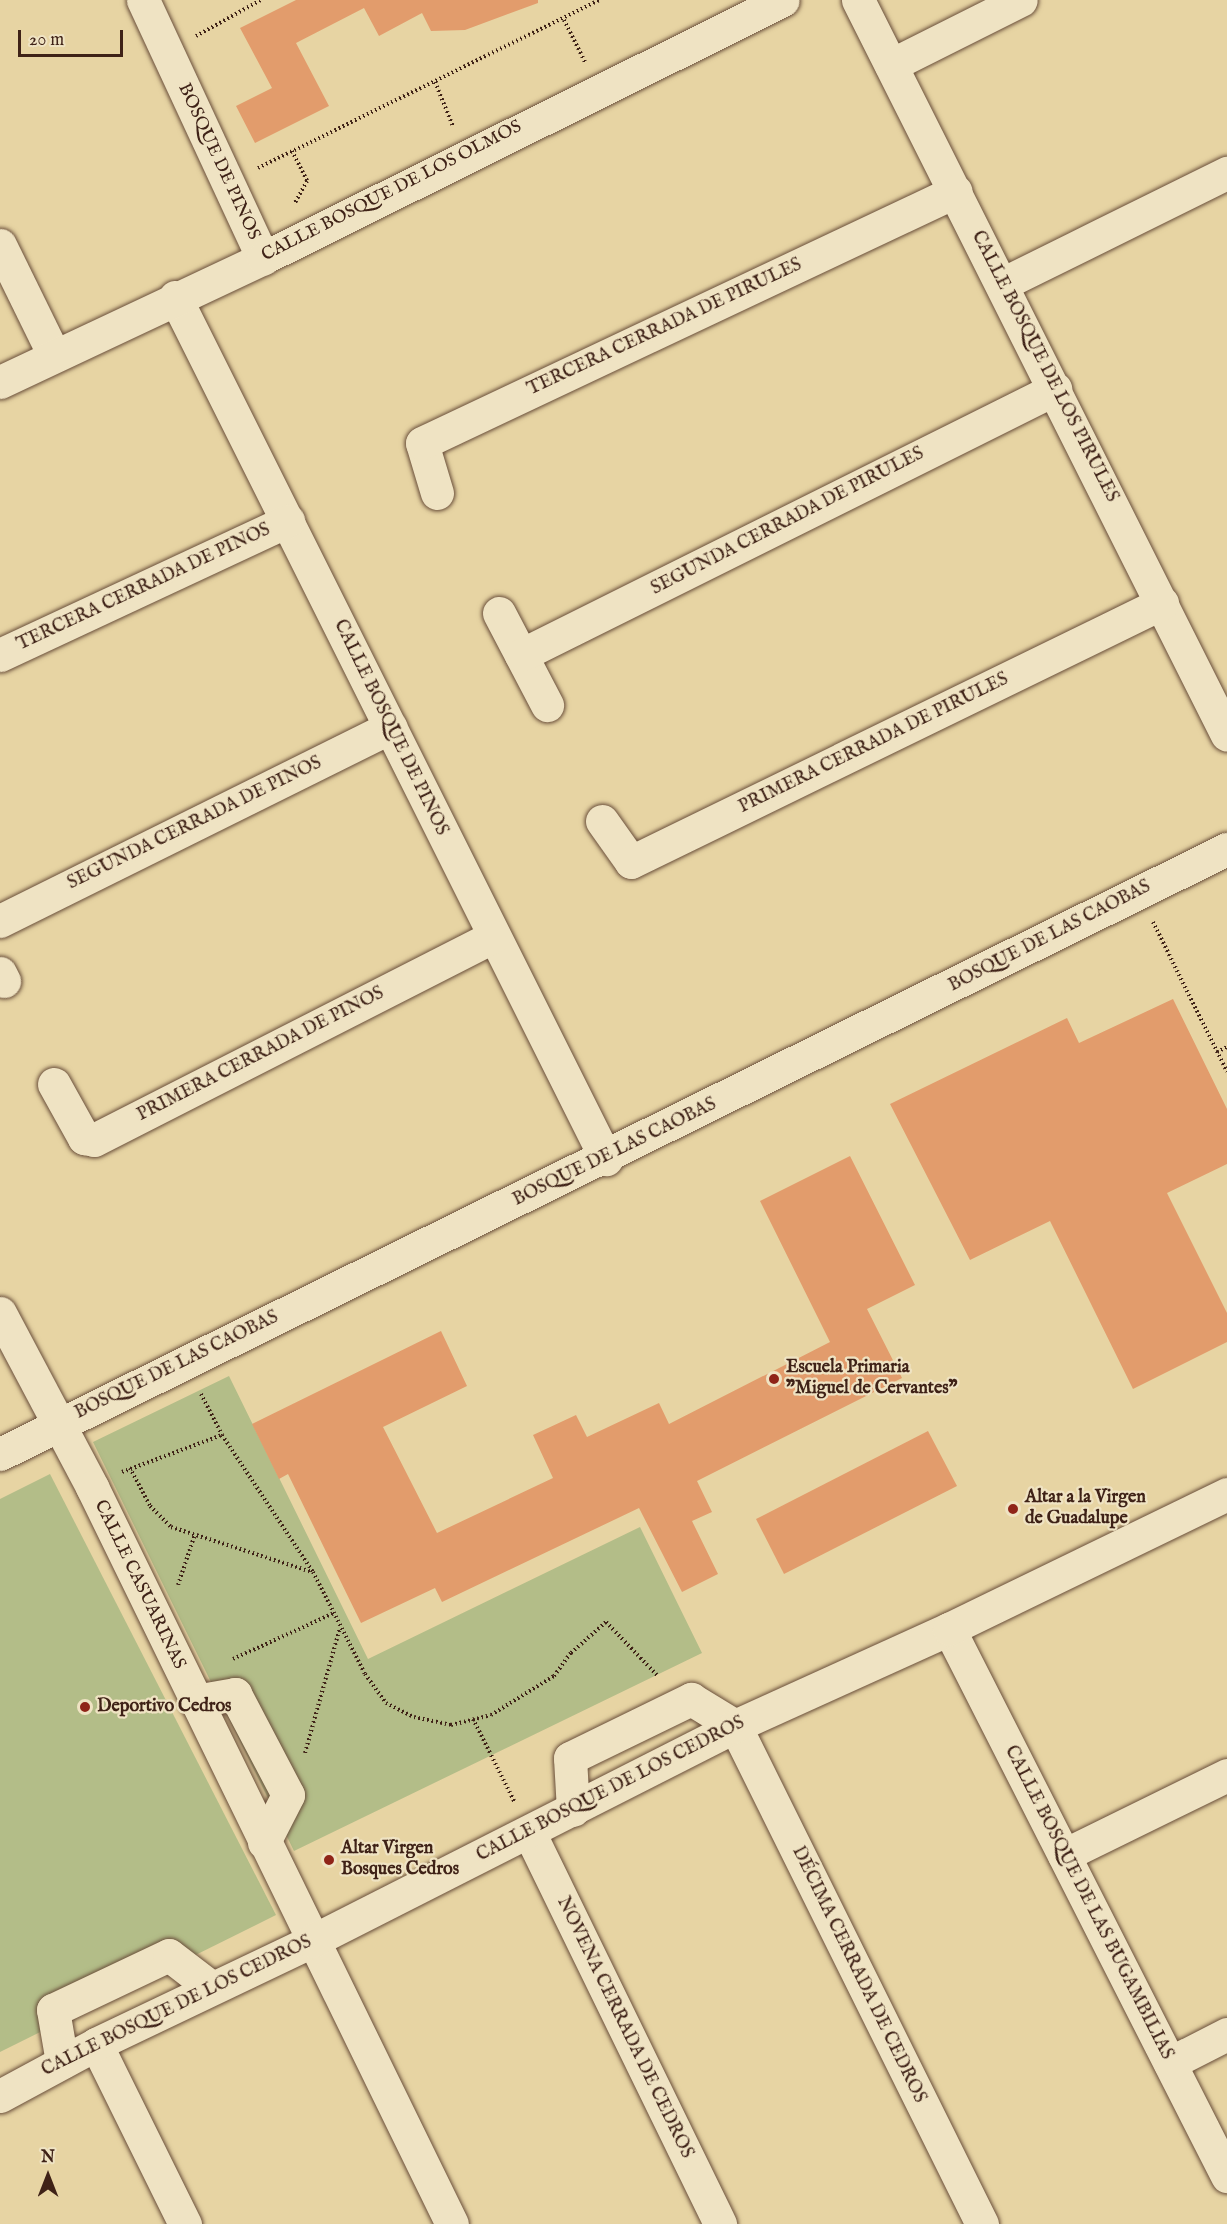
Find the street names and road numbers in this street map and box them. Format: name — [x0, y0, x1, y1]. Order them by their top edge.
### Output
street label: BOSQUE DE PINOS — [172, 80, 264, 244]
street label: CALLE BOSQUE DE LOS OLMOS — [258, 117, 526, 267]
street label: CALLE BOSQUE DE LOS PIRULES — [966, 228, 1122, 506]
street label: TERCERA CERRADA DE PIRULES — [524, 255, 806, 401]
street label: SEGUNDA CERRADA DE PIRULES — [648, 444, 928, 600]
street label: TERCERA CERRADA DE PINOS — [14, 520, 274, 656]
street label: CALLE BOSQUE DE PINOS — [328, 617, 452, 839]
street label: PRIMERA CERRADA DE PIRULES — [736, 669, 1012, 819]
street label: SEGUNDA CERRADA DE PINOS — [64, 753, 326, 895]
street label: BOSQUE DE LAS CAOBAS — [945, 877, 1155, 997]
street label: PRIMERA CERRADA DE PINOS — [134, 983, 388, 1127]
street label: BOSQUE DE LAS CAOBAS — [510, 1094, 720, 1212]
street label: BOSQUE DE LAS CAOBAS — [72, 1307, 282, 1425]
street label: CALLE CASUARINAS — [89, 1497, 189, 1673]
street label: CALLE BOSQUE DE LOS CEDROS — [473, 1713, 749, 1867]
street label: CALLE BOSQUE DE LAS BUGAMBILIAS — [999, 1742, 1177, 2064]
street label: DÉCIMA CERRADA DE CEDROS — [786, 1843, 930, 2107]
street label: NOVENA CERRADA DE CEDROS — [551, 1894, 697, 2162]
street label: CALLE BOSQUE DE LOS CEDROS — [38, 1932, 316, 2082]

